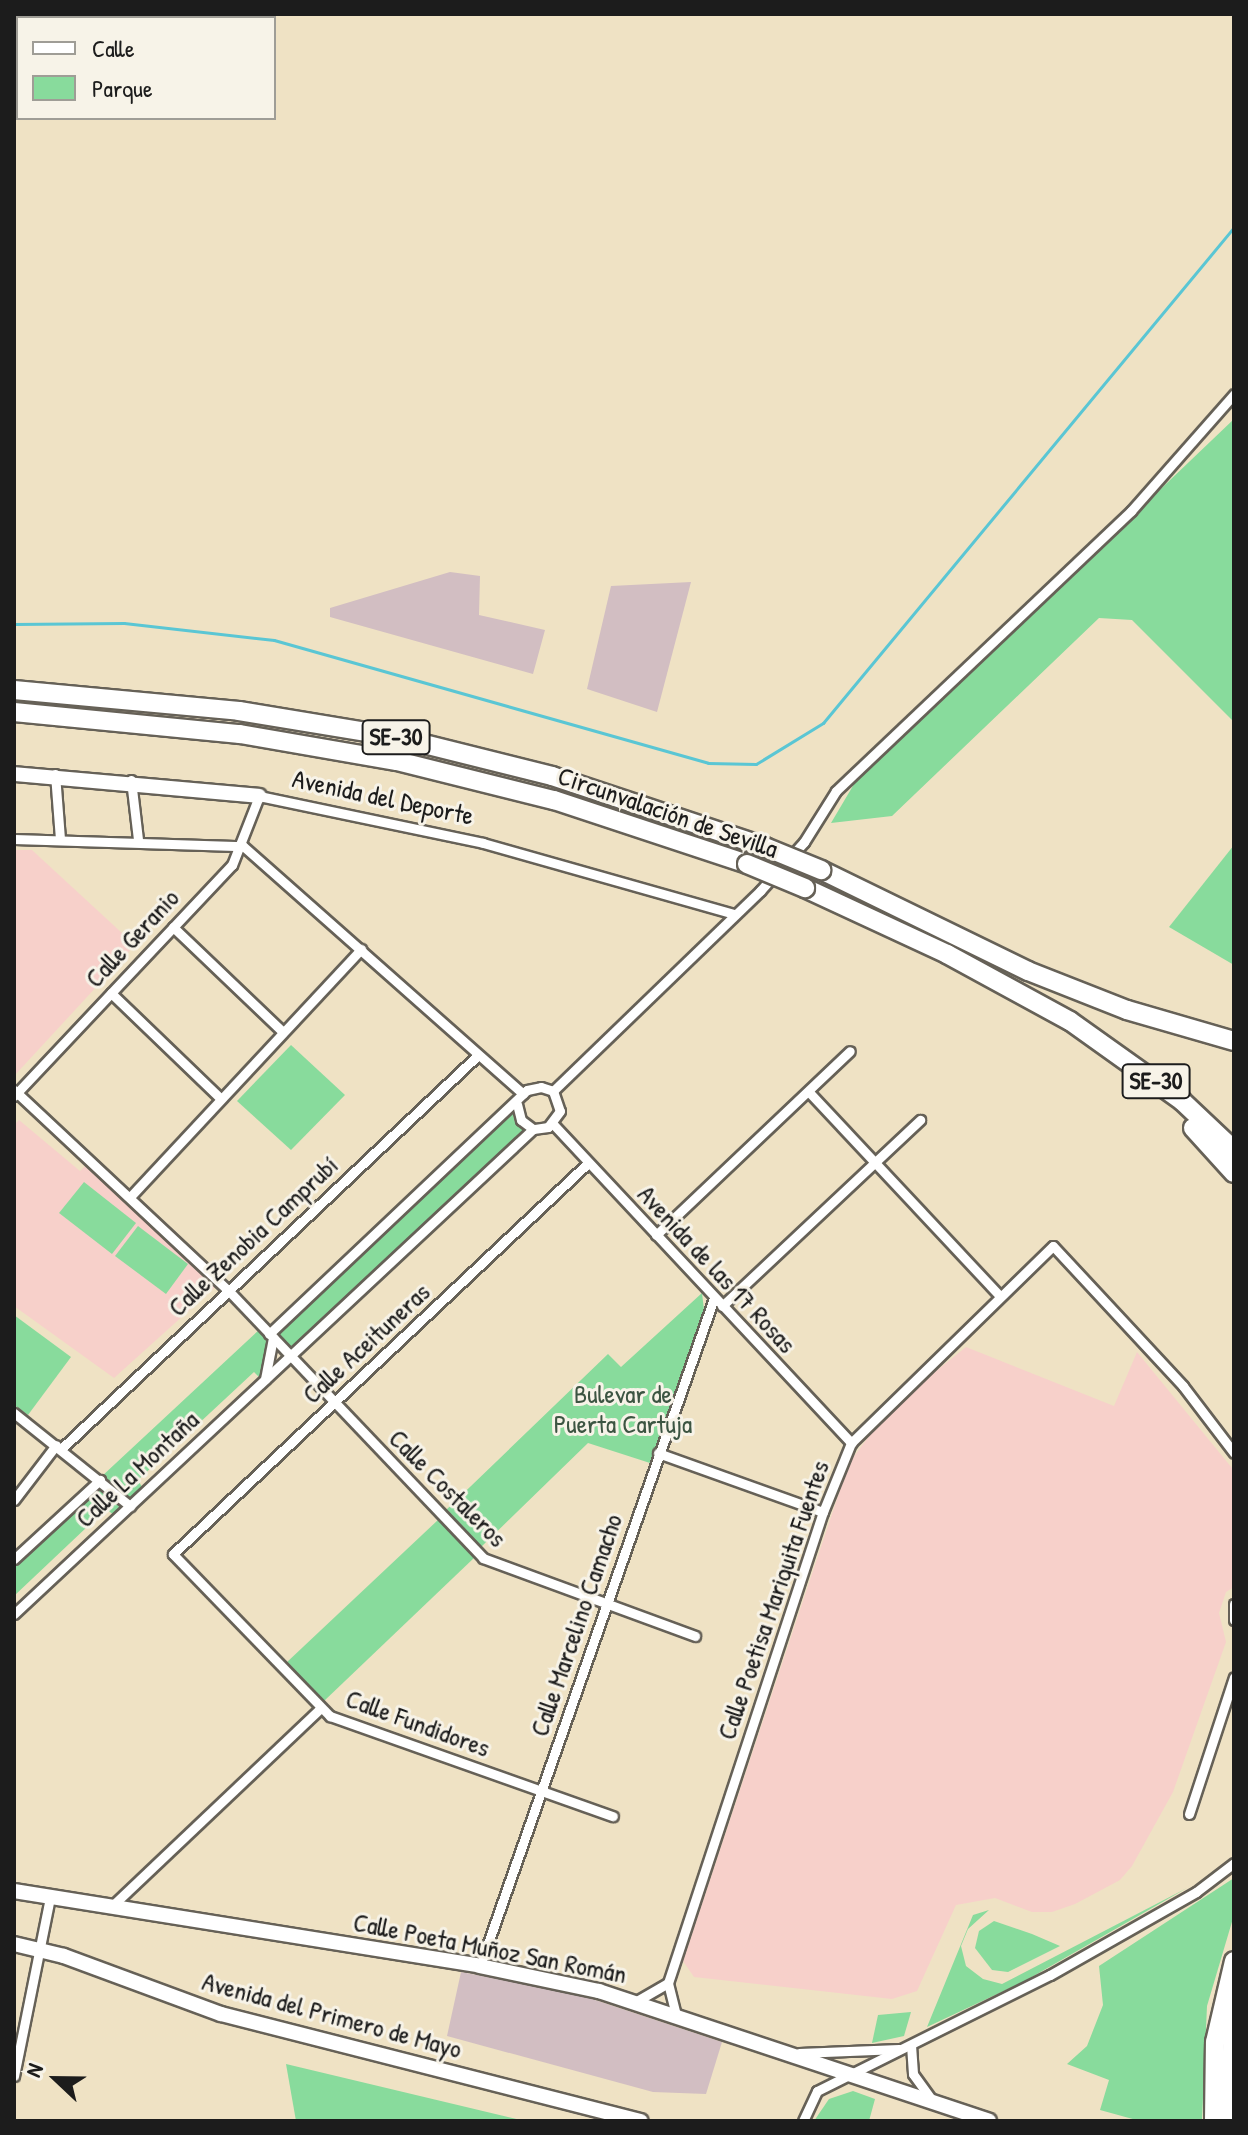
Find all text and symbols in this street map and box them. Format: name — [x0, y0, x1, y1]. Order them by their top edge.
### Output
legend — [16, 16, 276, 120]
text: Calle — [92, 32, 134, 64]
text: Parque — [92, 72, 152, 104]
road number: SE-30 — [360, 717, 432, 757]
street label: Circunvalación de Sevilla — [554, 760, 782, 864]
street label: Avenida del Deporte — [290, 763, 476, 831]
street label: Calle Geranio — [79, 882, 185, 994]
road number: SE-30 — [1120, 1061, 1192, 1101]
street label: Calle Zenobia Camprubí — [162, 1149, 344, 1323]
street label: Avenida de las 17 Rosas — [631, 1179, 803, 1359]
street label: Calle Aceituneras — [296, 1276, 436, 1410]
park label: Bulevar de Puerta Cartuja — [554, 1378, 692, 1440]
street label: Calle La Montaña — [69, 1404, 205, 1534]
street label: Calle Costaleros — [383, 1423, 513, 1553]
street label: Calle Poetisa Mariquita Fuentes — [711, 1457, 835, 1743]
street label: Calle Marcelino Camacho — [523, 1510, 629, 1740]
street label: Calle Fundidores — [342, 1683, 494, 1763]
street label: Calle Poeta Muñoz San Román — [351, 1906, 629, 1990]
street label: Avenida del Primero de Mayo — [199, 1965, 465, 2065]
north arrow — [16, 2039, 96, 2119]
text: N — [18, 2059, 50, 2081]

